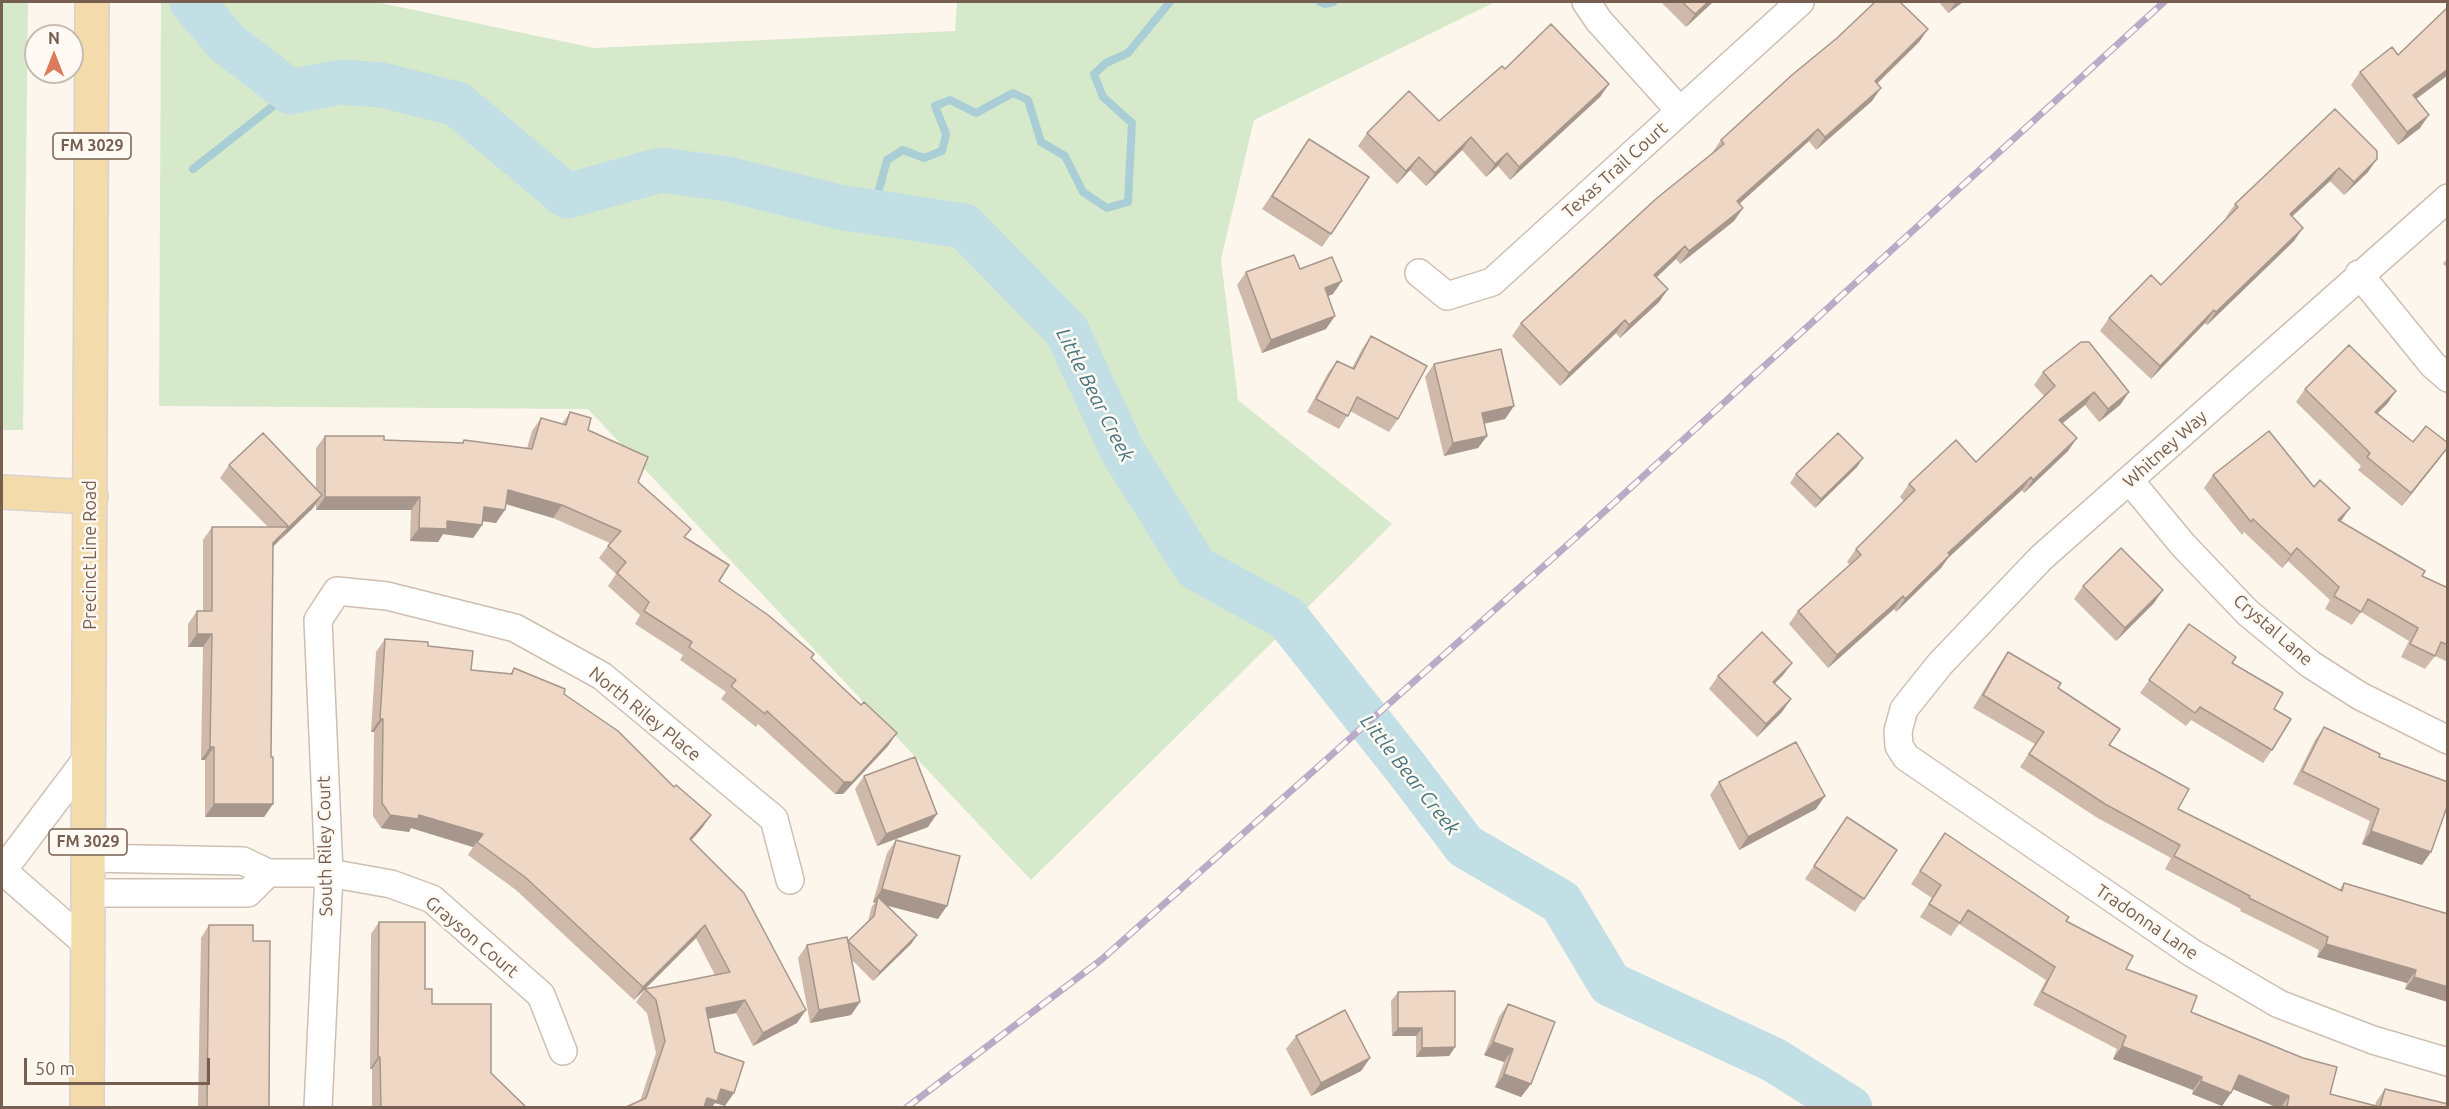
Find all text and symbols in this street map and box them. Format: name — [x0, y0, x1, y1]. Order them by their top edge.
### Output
north arrow — [24, 24, 84, 84]
text: N — [48, 29, 60, 47]
street label: Texas Trail Court — [1558, 117, 1672, 223]
road number: FM 3029 — [53, 133, 131, 159]
water label: Little Bear Creek — [1051, 324, 1139, 466]
street label: Whitney Way — [2119, 406, 2211, 492]
street label: Precinct Line Road — [79, 480, 101, 630]
street label: Crystal Lane — [2229, 590, 2317, 670]
street label: North Riley Place — [585, 662, 705, 766]
water label: Little Bear Creek — [1355, 710, 1465, 840]
street label: South Riley Court — [313, 776, 337, 916]
road number: FM 3029 — [49, 829, 127, 855]
street label: Tradonna Lane — [2092, 880, 2202, 964]
street label: Grayson Court — [421, 892, 523, 982]
scale bar — [27, 1046, 213, 1084]
text: 50 m — [35, 1058, 75, 1078]

